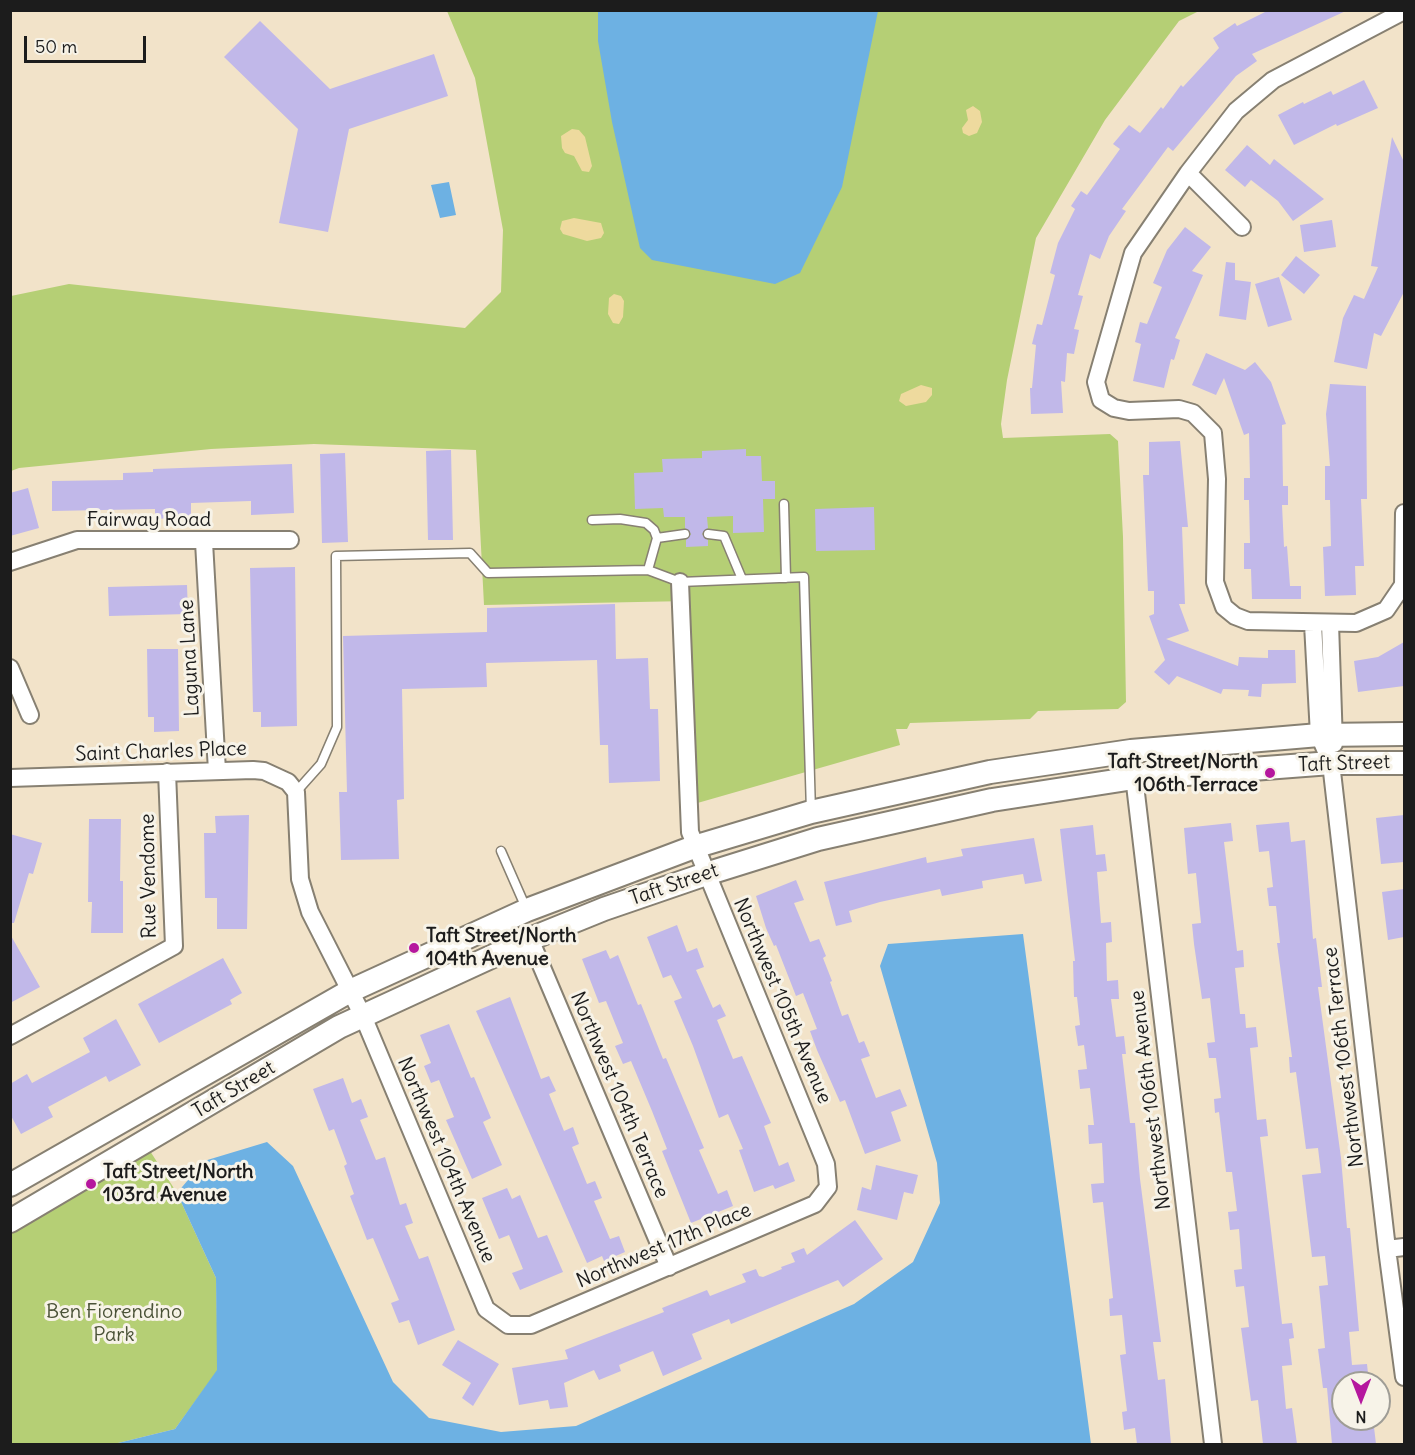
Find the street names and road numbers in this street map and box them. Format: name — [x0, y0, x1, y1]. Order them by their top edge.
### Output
street label: Fairway Road — [87, 508, 211, 532]
street label: Laguna Lane — [175, 599, 205, 717]
street label: Saint Charles Place — [75, 737, 247, 767]
street label: Taft Street — [1298, 750, 1390, 778]
street label: Rue Vendome — [136, 813, 162, 939]
street label: Taft Street — [627, 859, 721, 911]
street label: Northwest 105th Avenue — [728, 895, 836, 1107]
street label: Northwest 106th Terrace — [1319, 945, 1369, 1169]
street label: Northwest 104th Terrace — [565, 988, 673, 1202]
street label: Northwest 106th Avenue — [1126, 989, 1176, 1211]
street label: Northwest 104th Avenue — [392, 1054, 500, 1266]
street label: Taft Street — [188, 1056, 280, 1124]
street label: Northwest 17th Place — [573, 1198, 755, 1294]

